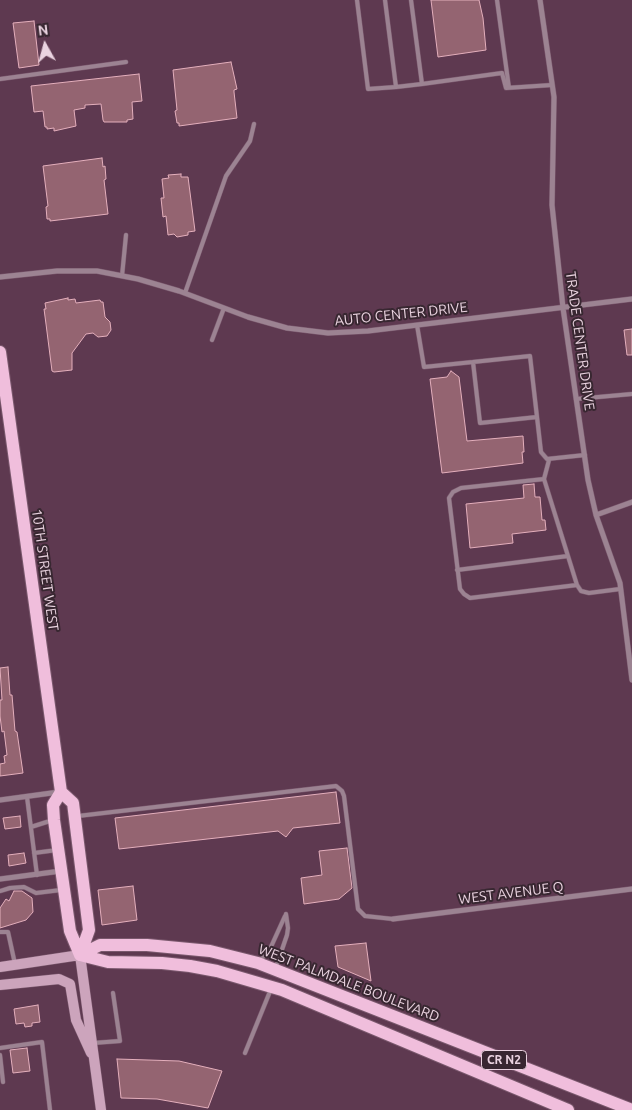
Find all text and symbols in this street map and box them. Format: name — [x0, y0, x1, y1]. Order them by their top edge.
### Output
north arrow — [20, 20, 70, 70]
text: N — [37, 22, 49, 39]
street label: TRADE CENTER DRIVE — [562, 271, 598, 411]
street label: AUTO CENTER DRIVE — [334, 299, 468, 329]
street label: 10TH STREET WEST — [28, 508, 62, 632]
street label: WEST AVENUE Q — [458, 878, 564, 908]
street label: WEST PALMDALE BOULEVARD — [256, 941, 442, 1025]
road number: CR N2 — [482, 1050, 526, 1070]

